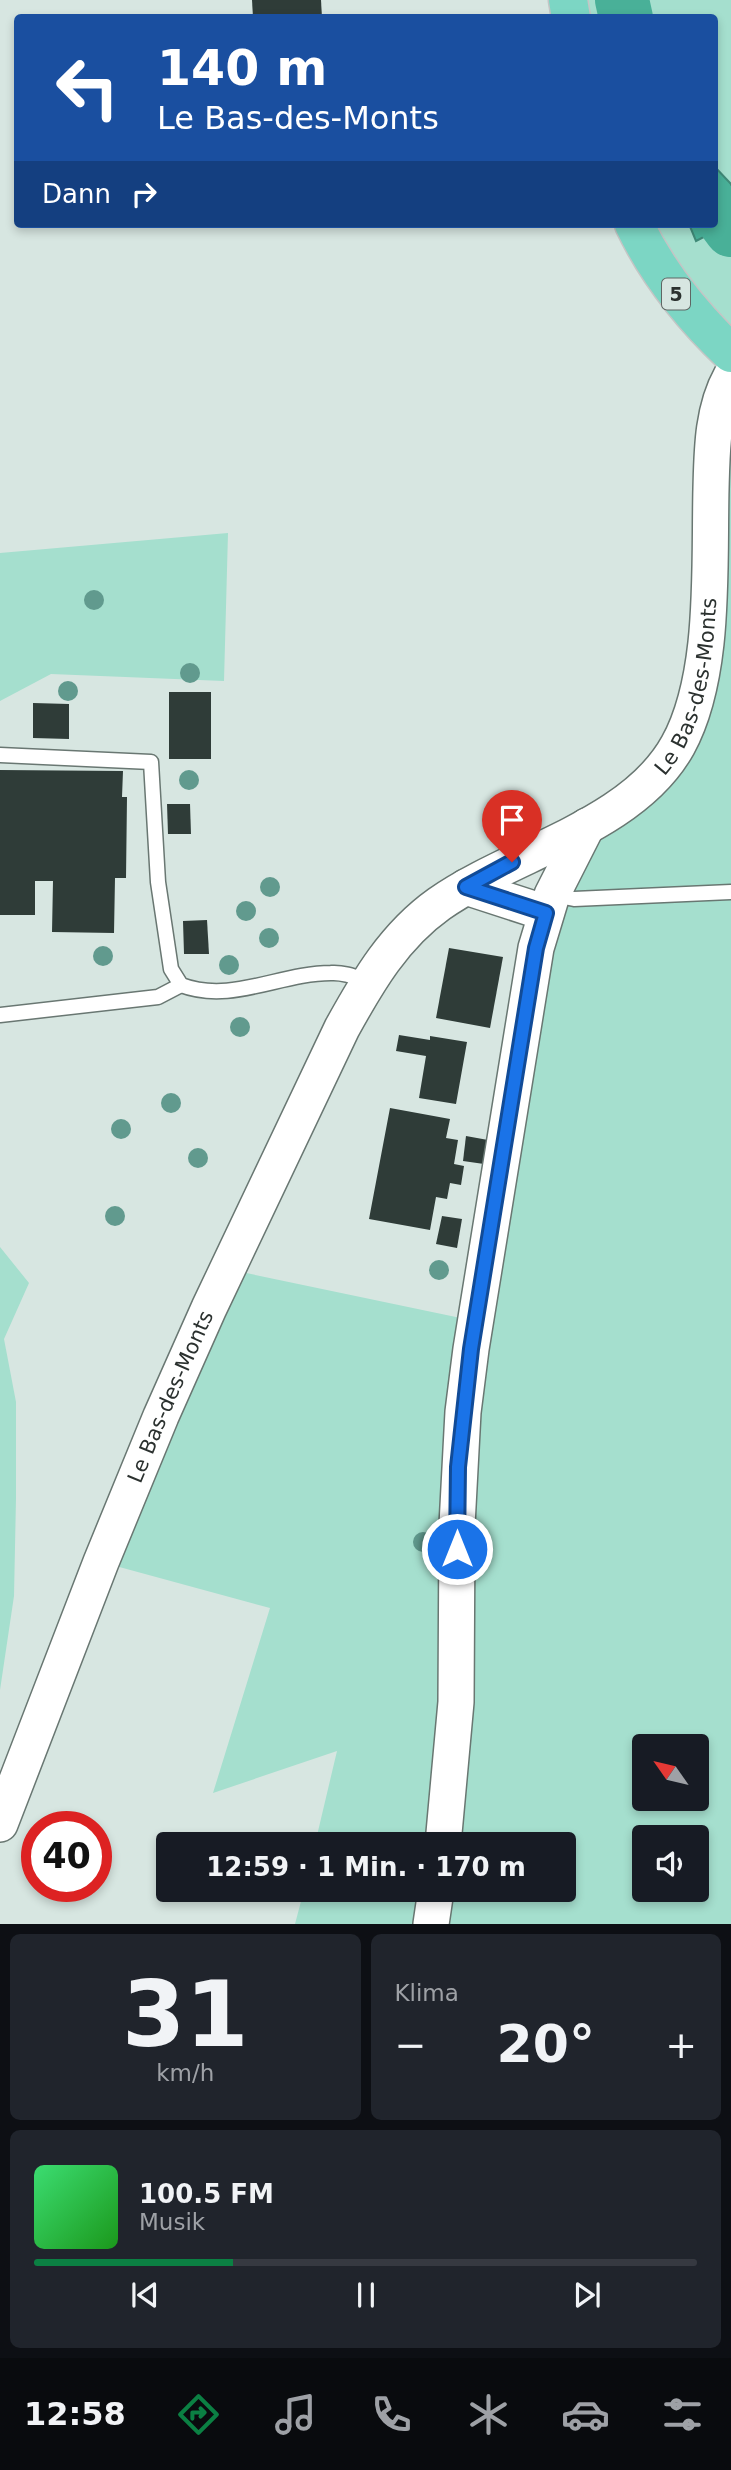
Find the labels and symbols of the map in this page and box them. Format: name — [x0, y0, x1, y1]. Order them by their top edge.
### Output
road number: 5 — [662, 278, 690, 310]
street label: Le Bas-des-Monts — [650, 597, 721, 780]
pin — [482, 790, 542, 862]
street label: Le Bas-des-Monts — [123, 1307, 218, 1486]
position arrow — [420, 1512, 494, 1586]
north arrow — [632, 1734, 709, 1811]
speed limit sign: 40 — [21, 1811, 112, 1902]

